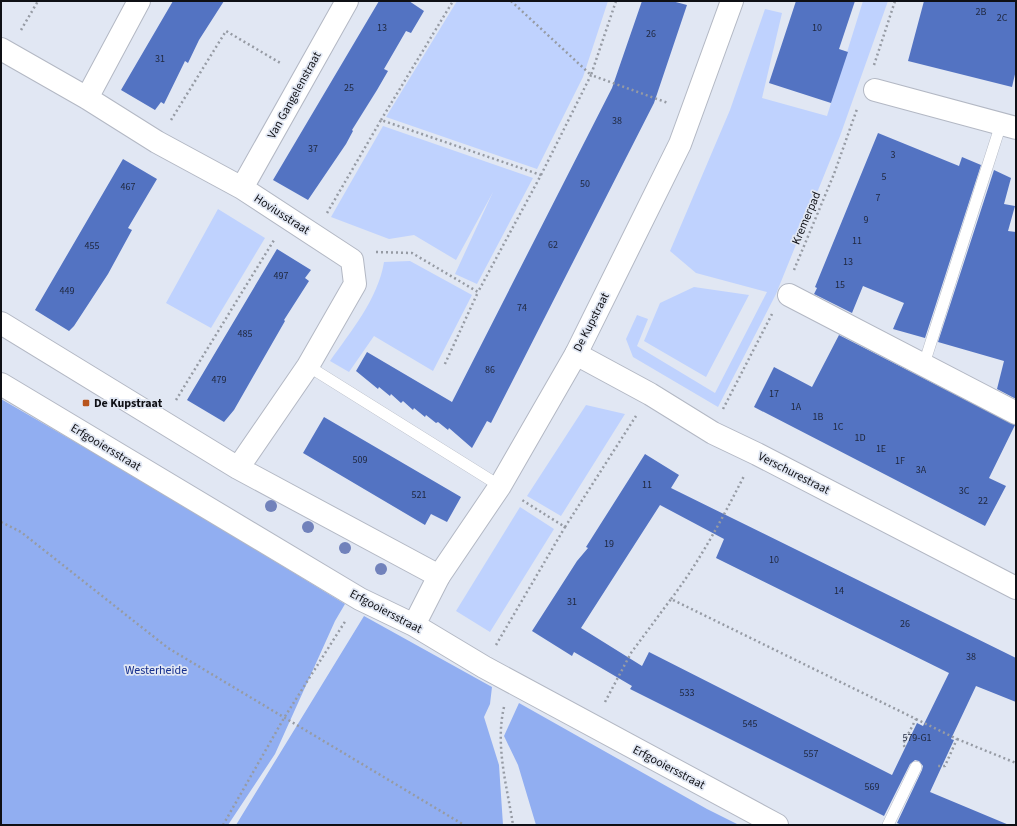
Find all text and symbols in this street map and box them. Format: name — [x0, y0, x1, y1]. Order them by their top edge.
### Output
house number: 2B — [976, 5, 987, 19]
house number: 2C — [997, 11, 1008, 25]
house number: 13 — [377, 21, 387, 35]
house number: 10 — [812, 21, 822, 35]
house number: 26 — [646, 27, 656, 41]
street label: Van Gangelenstraat — [263, 49, 325, 142]
house number: 31 — [155, 52, 165, 66]
house number: 25 — [344, 81, 354, 95]
house number: 38 — [612, 114, 622, 128]
house number: 37 — [308, 142, 318, 156]
house number: 3 — [891, 148, 896, 162]
house number: 5 — [882, 170, 887, 184]
house number: 50 — [580, 177, 590, 191]
house number: 467 — [121, 180, 135, 194]
street label: Kremerpad — [788, 189, 825, 247]
street label: Hoviusstraat — [251, 190, 313, 239]
house number: 7 — [876, 191, 881, 205]
house number: 9 — [864, 213, 869, 227]
house number: 11 — [852, 234, 862, 248]
house number: 62 — [548, 238, 558, 252]
house number: 455 — [85, 239, 99, 253]
house number: 13 — [843, 255, 853, 269]
house number: 497 — [274, 269, 288, 283]
house number: 15 — [835, 278, 845, 292]
house number: 449 — [60, 284, 74, 298]
street label: De Kupstraat — [569, 290, 614, 355]
house number: 74 — [517, 301, 527, 315]
house number: 485 — [238, 327, 252, 341]
house number: 86 — [485, 363, 495, 377]
house number: 479 — [212, 373, 226, 387]
house number: 17 — [769, 387, 779, 401]
place label: De Kupstraat — [94, 395, 163, 412]
marker: De Kupstraat — [81, 398, 91, 408]
house number: 1A — [791, 400, 802, 414]
house number: 1B — [813, 410, 824, 424]
street label: Erfgooiersstraat — [67, 420, 144, 475]
house number: 1C — [833, 420, 844, 434]
house number: 1D — [854, 431, 866, 445]
house number: 1E — [876, 442, 886, 456]
street label: Verschurestraat — [755, 448, 833, 499]
house number: 509 — [353, 453, 367, 467]
house number: 1F — [895, 454, 905, 468]
house number: 3A — [916, 463, 927, 477]
house number: 11 — [642, 478, 652, 492]
house number: 3C — [959, 484, 970, 498]
house number: 521 — [412, 488, 426, 502]
house number: 22 — [978, 494, 988, 508]
house number: 19 — [604, 537, 614, 551]
house number: 10 — [769, 553, 779, 567]
house number: 14 — [834, 584, 844, 598]
street label: Erfgooiersstraat — [347, 585, 425, 638]
house number: 31 — [567, 595, 577, 609]
house number: 26 — [900, 617, 910, 631]
house number: 38 — [966, 650, 976, 664]
park label: Westerheide — [125, 662, 187, 679]
house number: 533 — [680, 686, 694, 700]
house number: 545 — [743, 717, 757, 731]
house number: 579-G1 — [902, 731, 932, 745]
street label: Erfgooiersstraat — [630, 741, 708, 794]
house number: 557 — [804, 747, 818, 761]
house number: 569 — [865, 780, 879, 794]

